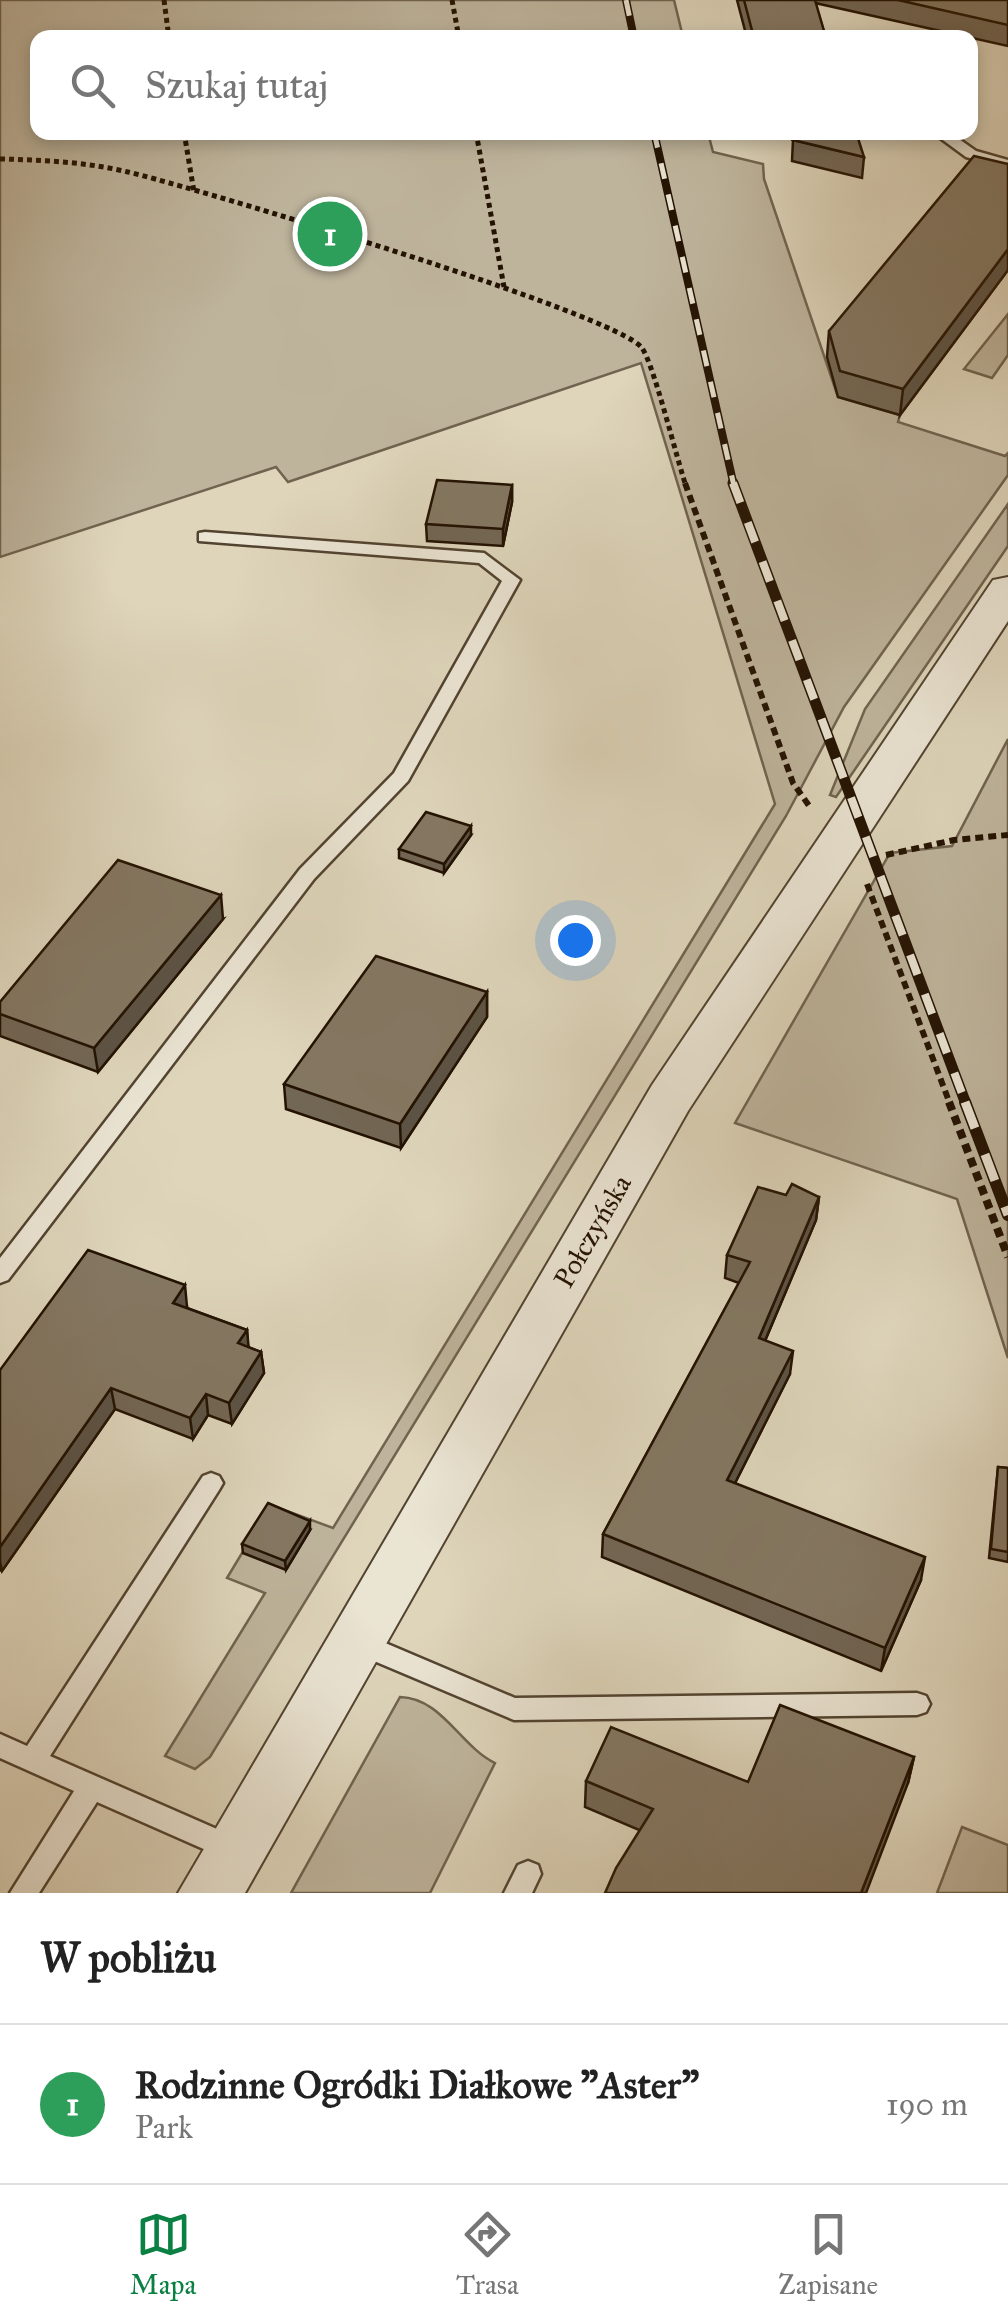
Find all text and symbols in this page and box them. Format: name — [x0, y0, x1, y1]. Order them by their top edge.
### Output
search box — [30, 30, 978, 140]
icon: search — [65, 58, 120, 113]
text: Szukaj tutaj — [145, 62, 328, 108]
pin: 1 — [298, 196, 362, 272]
your location — [550, 915, 601, 966]
street label: Połczyńska — [546, 1168, 639, 1294]
text: W pobliżu — [40, 1932, 216, 1984]
text: Rodzinne Ogródki Diałkowe "Aster" — [135, 2062, 699, 2108]
text: 1 — [66, 2085, 79, 2124]
text: 190 m — [886, 2085, 968, 2124]
text: Park — [135, 2108, 193, 2147]
tab: Mapa — [130, 2207, 196, 2302]
tab: Trasa — [456, 2207, 519, 2302]
tab: Zapisane — [778, 2207, 878, 2302]

